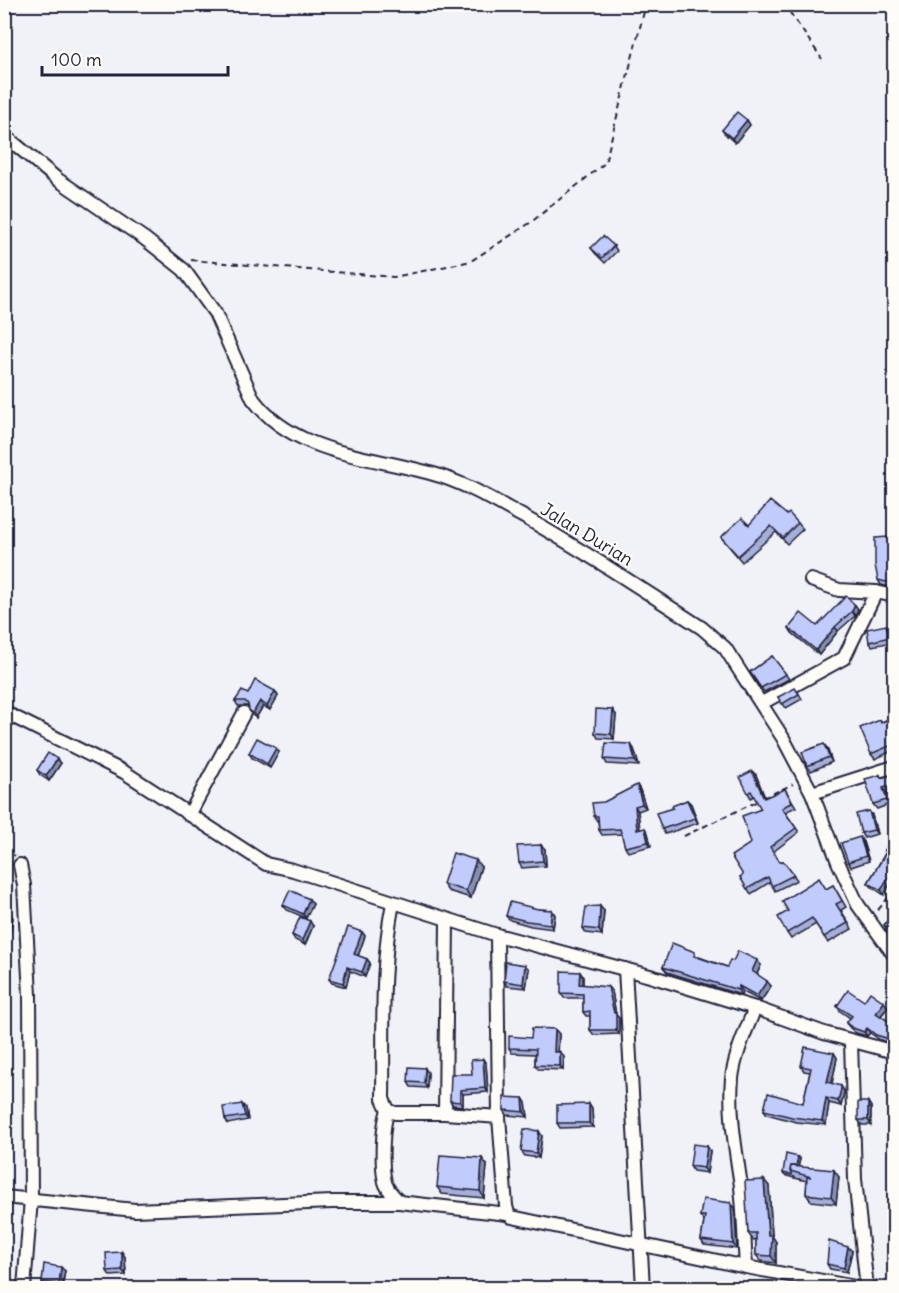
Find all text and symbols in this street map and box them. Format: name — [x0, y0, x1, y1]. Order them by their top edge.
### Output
scale bar — [42, 39, 228, 77]
text: 100 m — [51, 48, 102, 71]
street label: Jalan Durian — [537, 497, 637, 571]

